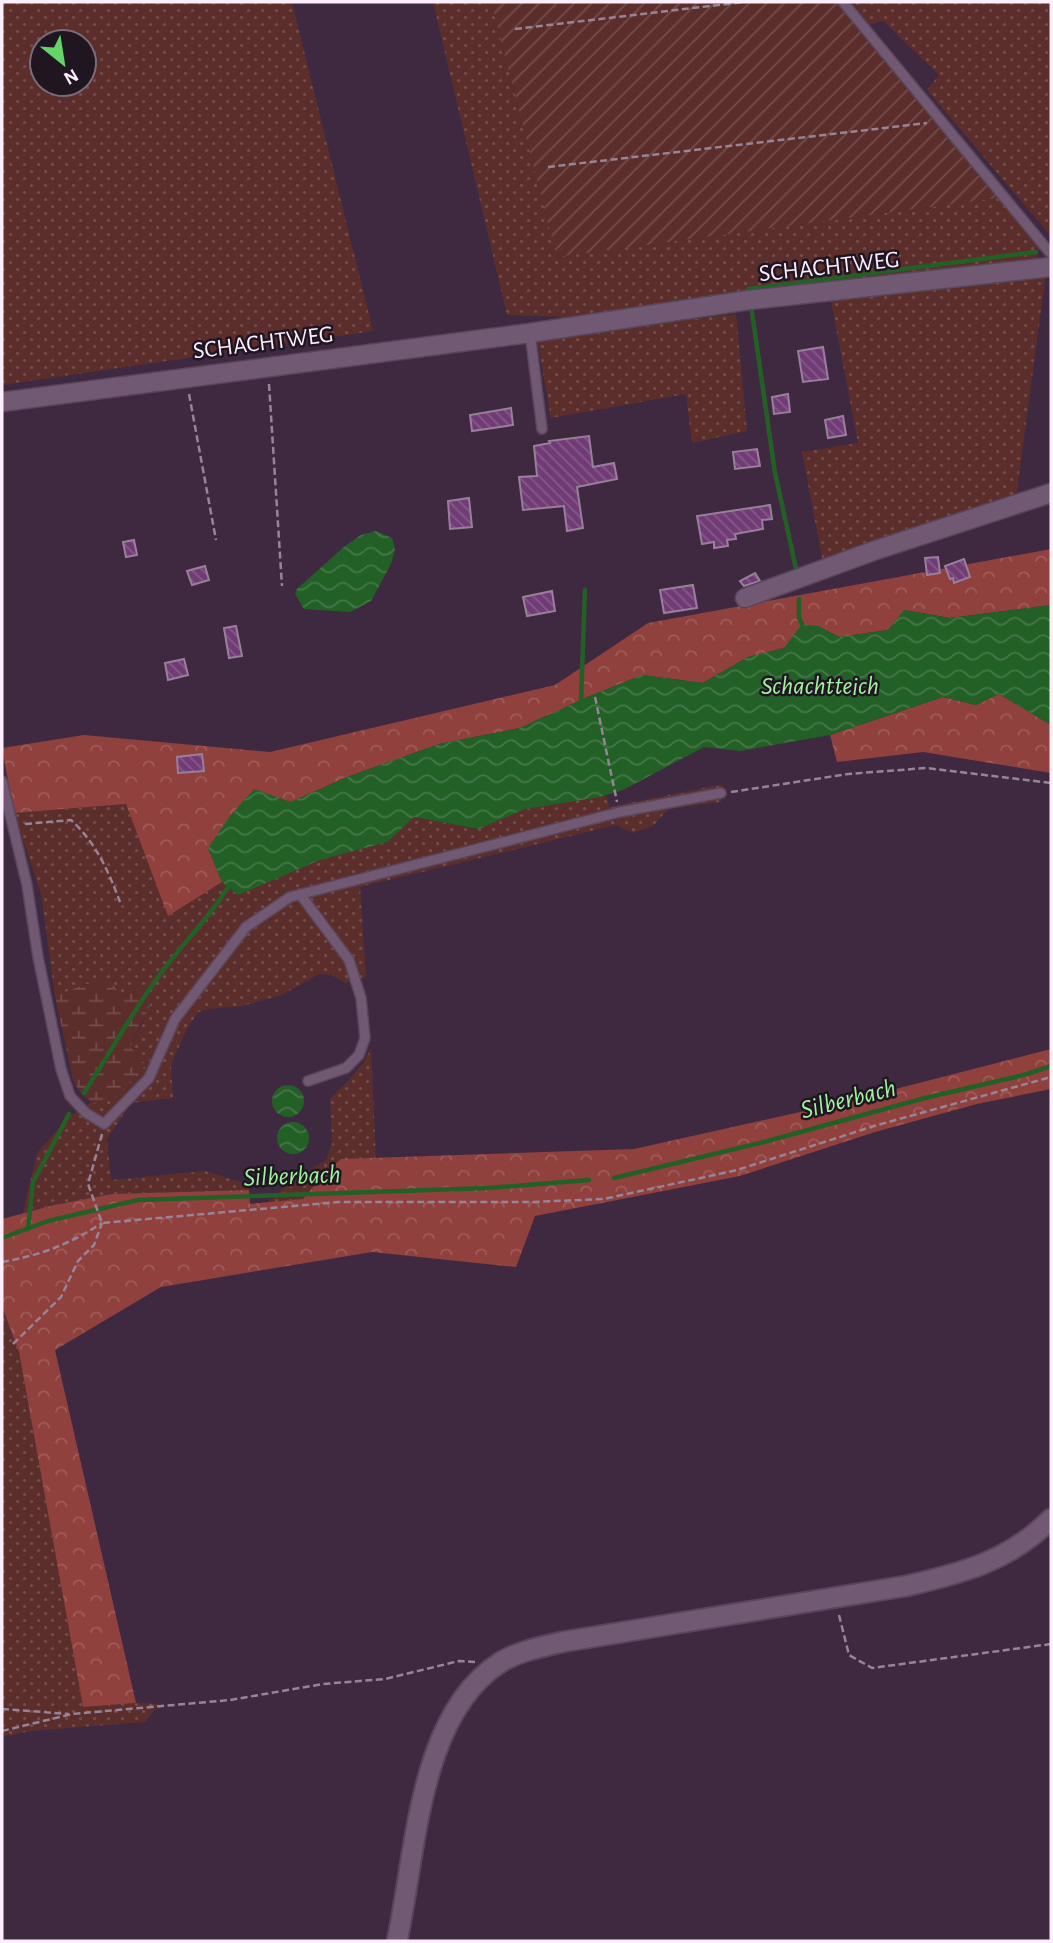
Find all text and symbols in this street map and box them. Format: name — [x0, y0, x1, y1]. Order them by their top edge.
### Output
north arrow — [28, 28, 98, 98]
text: N — [60, 65, 81, 88]
street label: SCHACHTWEG — [758, 248, 901, 286]
street label: SCHACHTWEG — [192, 322, 335, 364]
water label: Schachtteich — [761, 673, 879, 699]
water label: Silberbach — [798, 1075, 899, 1123]
water label: Silberbach — [243, 1161, 341, 1191]

